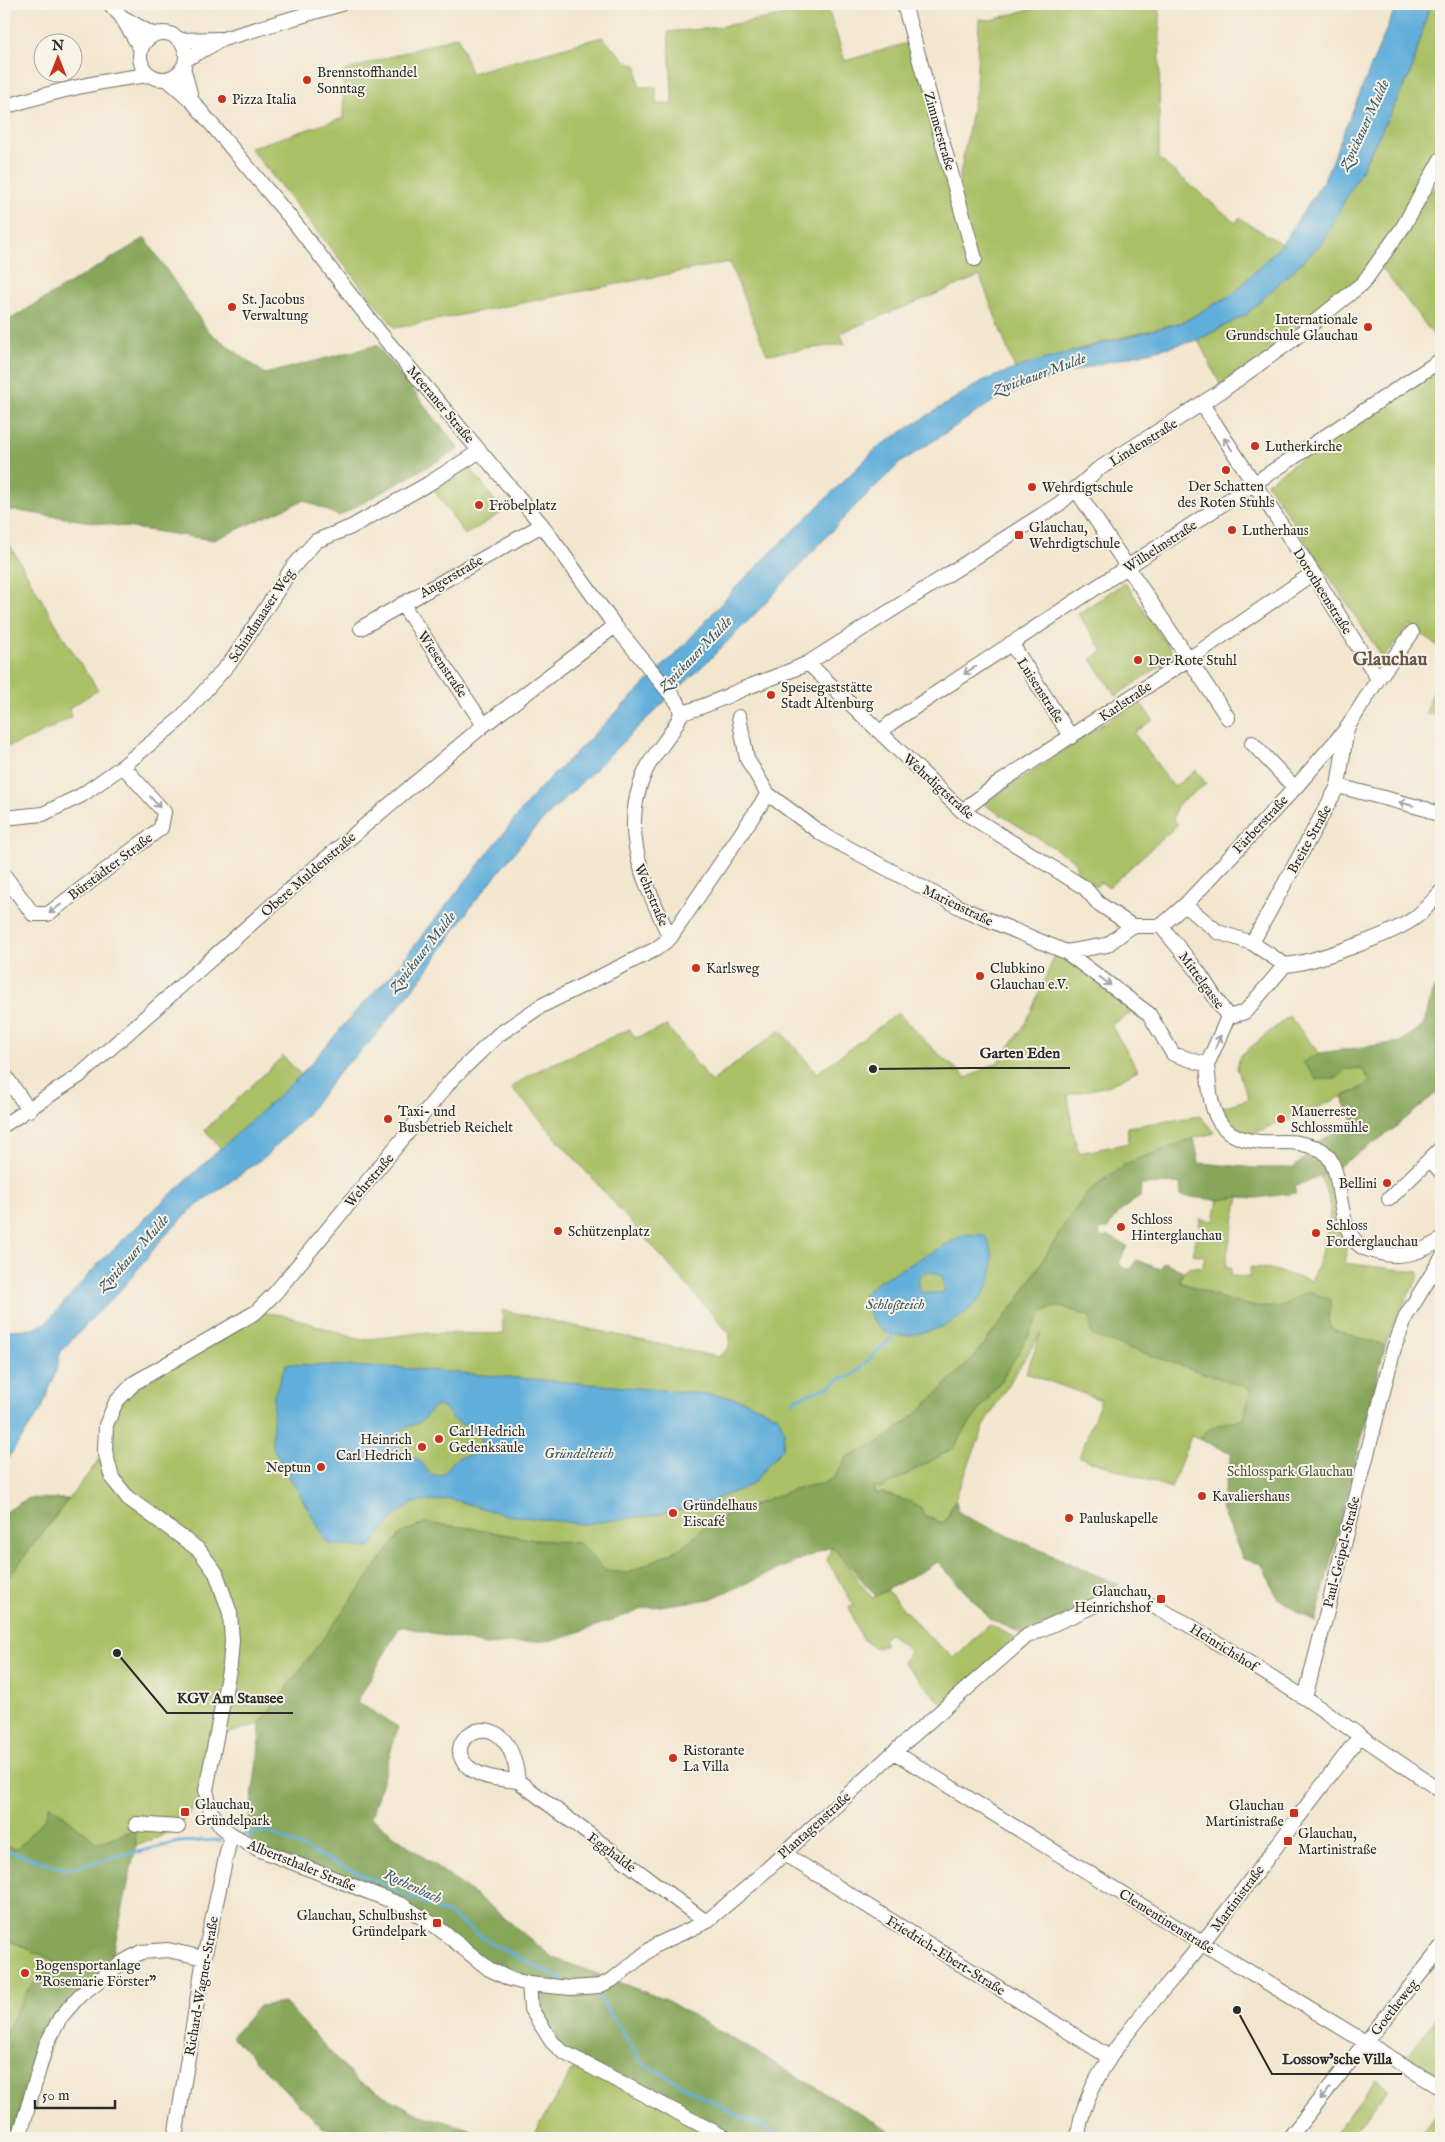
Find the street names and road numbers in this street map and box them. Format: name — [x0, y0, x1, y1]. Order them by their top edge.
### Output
street label: Zimmerstraße — [919, 90, 959, 173]
street label: Meeraner Straße — [402, 362, 478, 448]
street label: Lindenstraße — [1106, 414, 1181, 471]
street label: Wilhelmstraße — [1120, 516, 1201, 577]
street label: Dorotheenstraße — [1288, 545, 1356, 639]
street label: Angerstraße — [416, 551, 487, 603]
street label: Schindmaaser Weg — [225, 565, 299, 666]
street label: Wiesenstraße — [413, 628, 471, 702]
street label: Luisenstraße — [1012, 654, 1068, 727]
street label: Karlstraße — [1096, 677, 1156, 726]
street label: Wehrdigtstraße — [899, 750, 978, 824]
street label: Färberstraße — [1229, 791, 1293, 858]
street label: Breite Straße — [1284, 802, 1336, 877]
street label: Obere Muldenstraße — [257, 828, 360, 921]
street label: Bürstädter Straße — [65, 829, 157, 904]
street label: Wehrstraße — [630, 861, 673, 930]
street label: Marienstraße — [919, 881, 996, 931]
street label: Mittelgasse — [1174, 948, 1228, 1013]
street label: Wehrstraße — [341, 1149, 399, 1212]
street label: Paul-Geipel-Straße — [1319, 1494, 1365, 1610]
street label: Heinrichshof — [1186, 1620, 1263, 1677]
street label: Plantagenstraße — [774, 1788, 855, 1863]
street label: Egghalde — [584, 1829, 640, 1877]
street label: Albertsthaler Straße — [244, 1836, 359, 1896]
street label: Martinistraße — [1207, 1861, 1269, 1935]
street label: Clementinenstraße — [1115, 1885, 1218, 1959]
street label: Friedrich-Ebert-Straße — [883, 1912, 1009, 2000]
street label: Richard-Wagner-Straße — [181, 1914, 223, 2057]
street label: Goetheweg — [1367, 1975, 1423, 2040]

